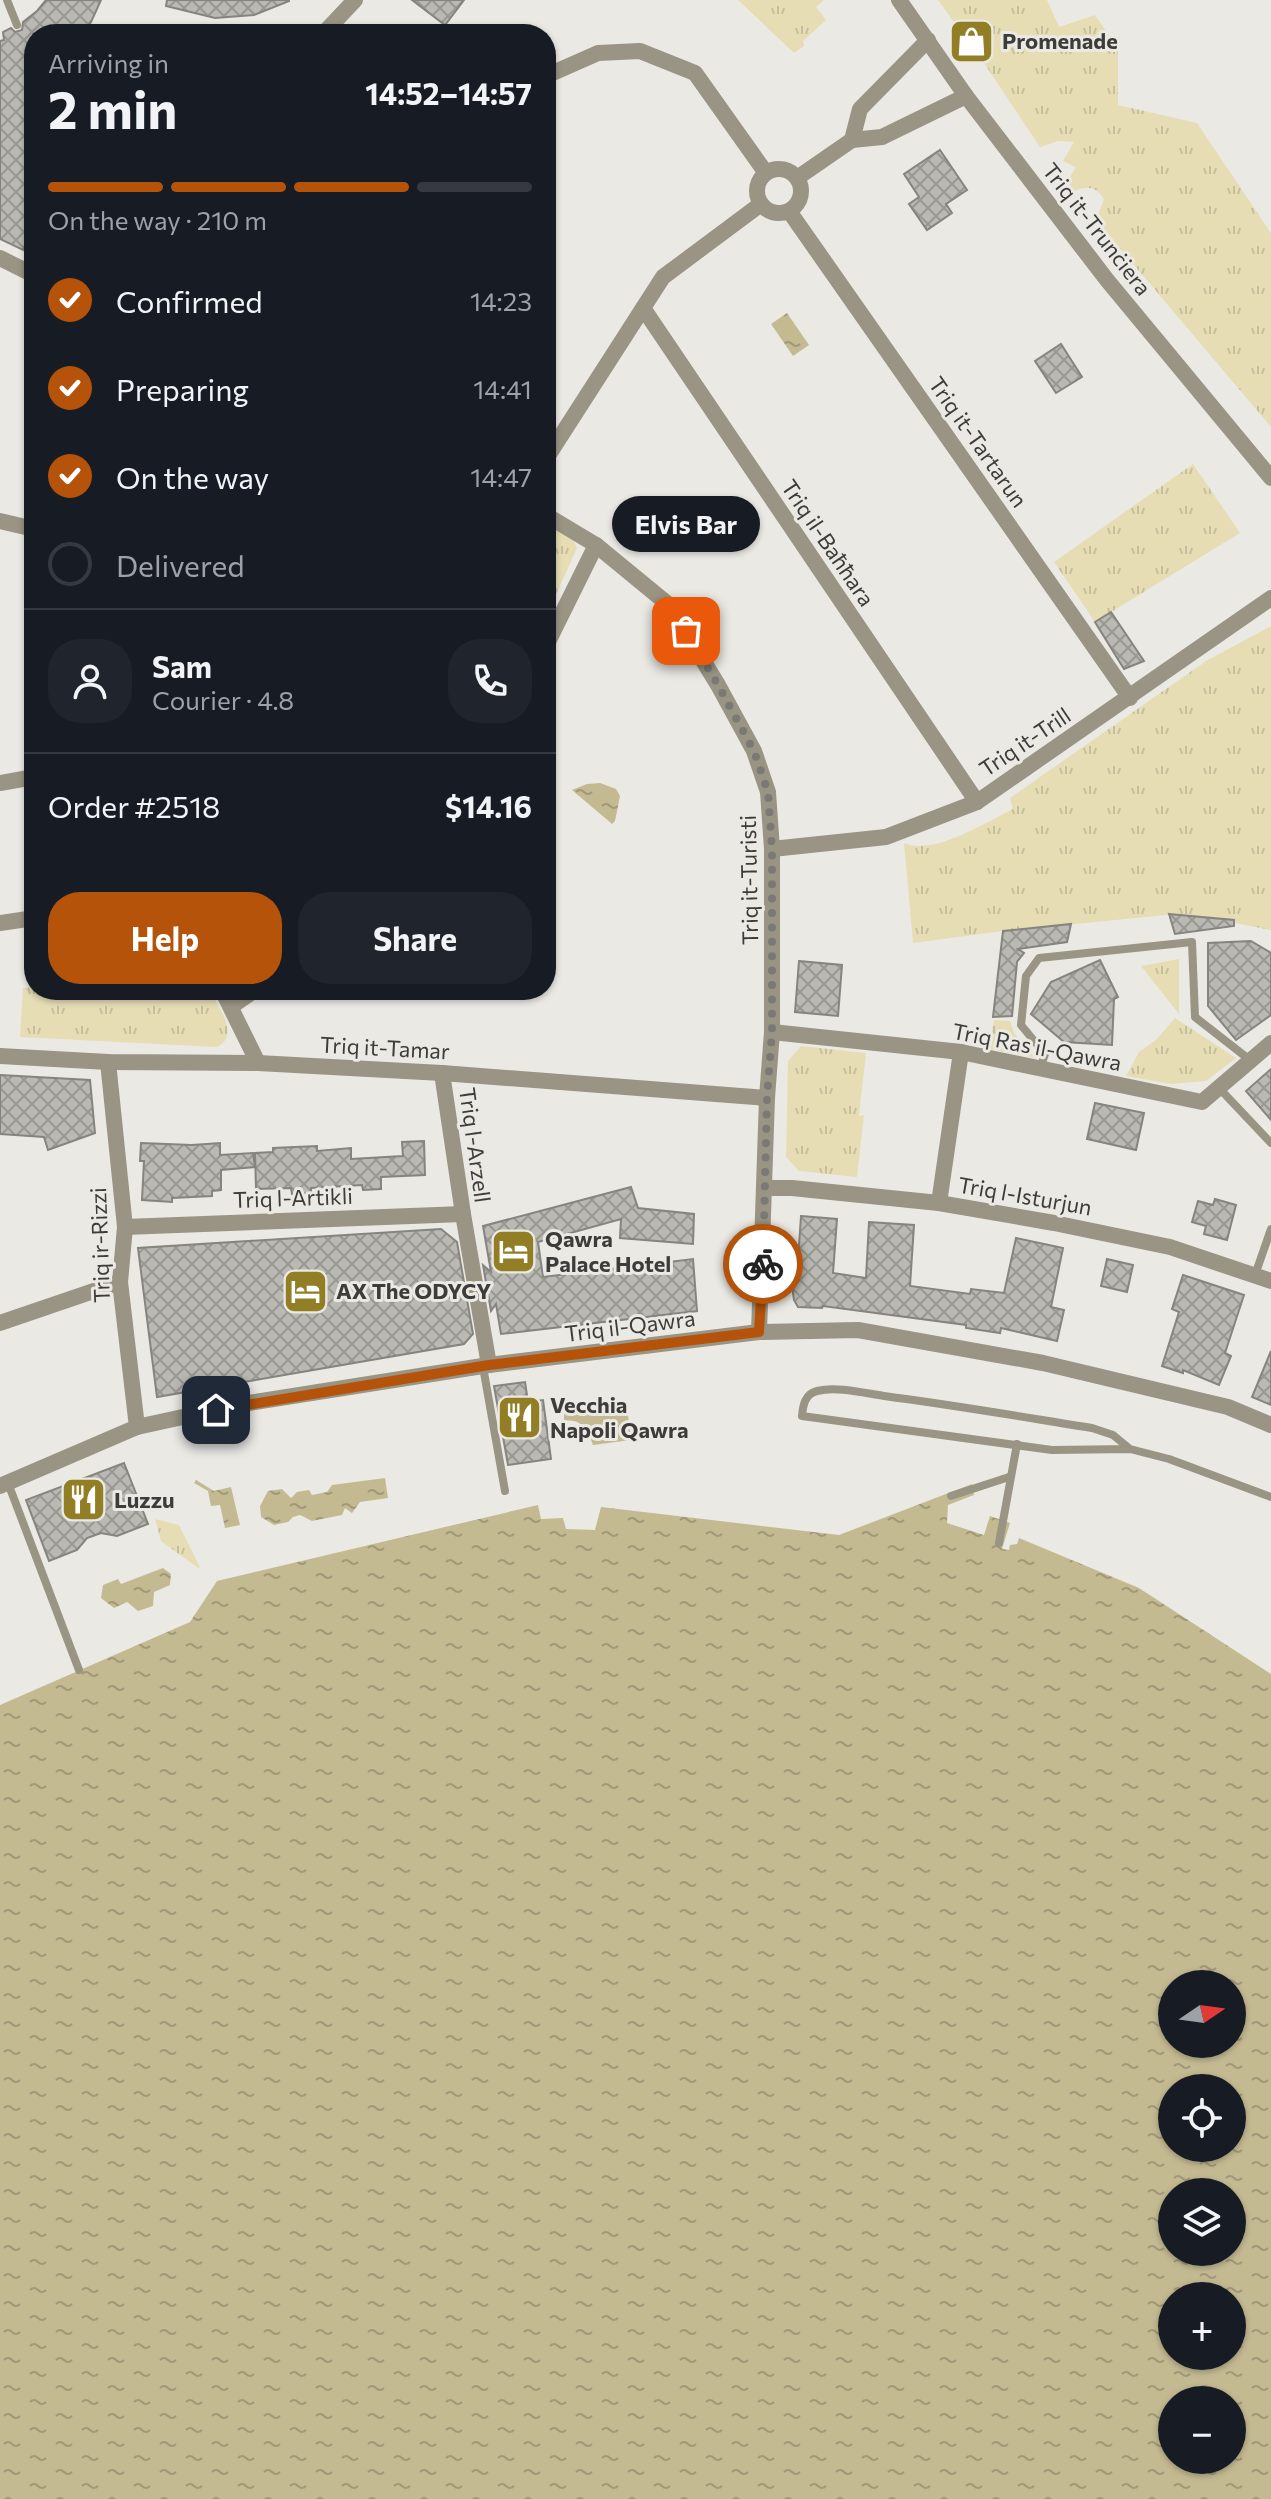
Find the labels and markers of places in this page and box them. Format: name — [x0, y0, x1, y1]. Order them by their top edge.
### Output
shop icon: Promenade — [947, 17, 995, 65]
place label: Promenade — [1002, 27, 1118, 54]
callout: Elvis Bar — [612, 495, 760, 551]
pin — [652, 597, 720, 665]
place label: Qawra Palace Hotel — [545, 1225, 671, 1277]
hotel icon: Qawra Palace Hotel — [490, 1228, 538, 1276]
hotel icon: AX The ODYCY — [281, 1267, 329, 1315]
place label: AX The ODYCY — [336, 1277, 491, 1304]
pin — [182, 1376, 250, 1444]
place label: Vecchia Napoli Qawra — [550, 1391, 689, 1443]
restaurant icon: Vecchia Napoli Qawra — [495, 1394, 543, 1442]
restaurant icon: Luzzu — [59, 1476, 107, 1524]
place label: Luzzu — [114, 1486, 175, 1513]

